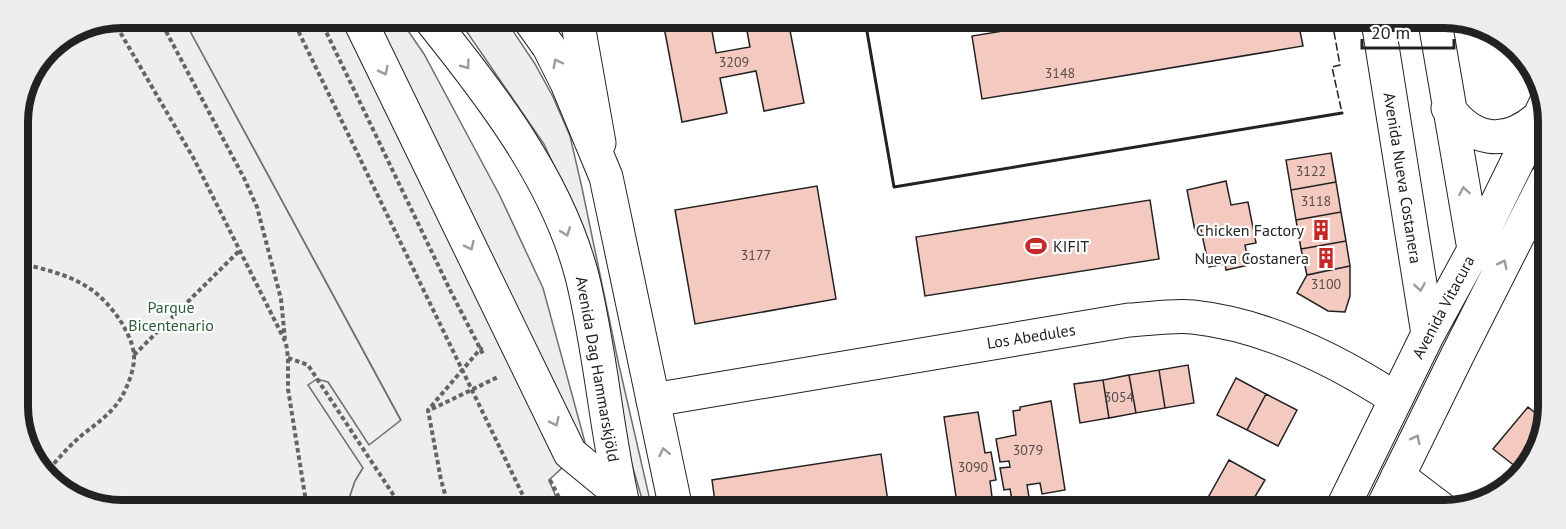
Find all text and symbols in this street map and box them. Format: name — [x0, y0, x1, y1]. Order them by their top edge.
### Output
scale bar — [1362, 12, 1454, 50]
text: 20 m — [1371, 21, 1410, 44]
house number: 3209 — [719, 53, 749, 71]
one-way arrow — [459, 58, 470, 69]
one-way arrow — [553, 58, 564, 69]
house number: 3148 — [1045, 64, 1075, 82]
one-way arrow — [377, 65, 389, 76]
street label: Avenida Nueva Costanera — [1380, 91, 1426, 265]
house number: 3122 — [1296, 162, 1326, 180]
one-way arrow — [1458, 186, 1471, 196]
house number: 3118 — [1301, 192, 1331, 210]
building icon: Chicken Factory — [1309, 218, 1333, 242]
place label: Chicken Factory — [1196, 220, 1305, 240]
one-way arrow — [559, 225, 571, 236]
sports icon: KIFIT — [1024, 234, 1048, 258]
place label: KIFIT — [1053, 236, 1089, 256]
one-way arrow — [462, 240, 474, 251]
house number: 3177 — [741, 246, 771, 264]
building icon: Nueva Costanera — [1314, 246, 1338, 270]
place label: Nueva Costanera — [1194, 248, 1309, 268]
street label: Avenida Vitacura — [1407, 252, 1479, 362]
one-way arrow — [1496, 260, 1507, 270]
street label: Avenida Dag Hammarskjöld — [572, 275, 624, 463]
house number: 3100 — [1311, 275, 1342, 293]
one-way arrow — [1413, 281, 1426, 291]
park label: Parque Bicentenario — [128, 297, 214, 335]
street label: Los Abedules — [985, 319, 1077, 353]
house number: 3054 — [1104, 388, 1135, 406]
one-way arrow — [548, 415, 560, 426]
one-way arrow — [1409, 435, 1421, 446]
house number: 3079 — [1013, 441, 1043, 459]
one-way arrow — [658, 447, 671, 457]
house number: 3090 — [958, 458, 989, 476]

